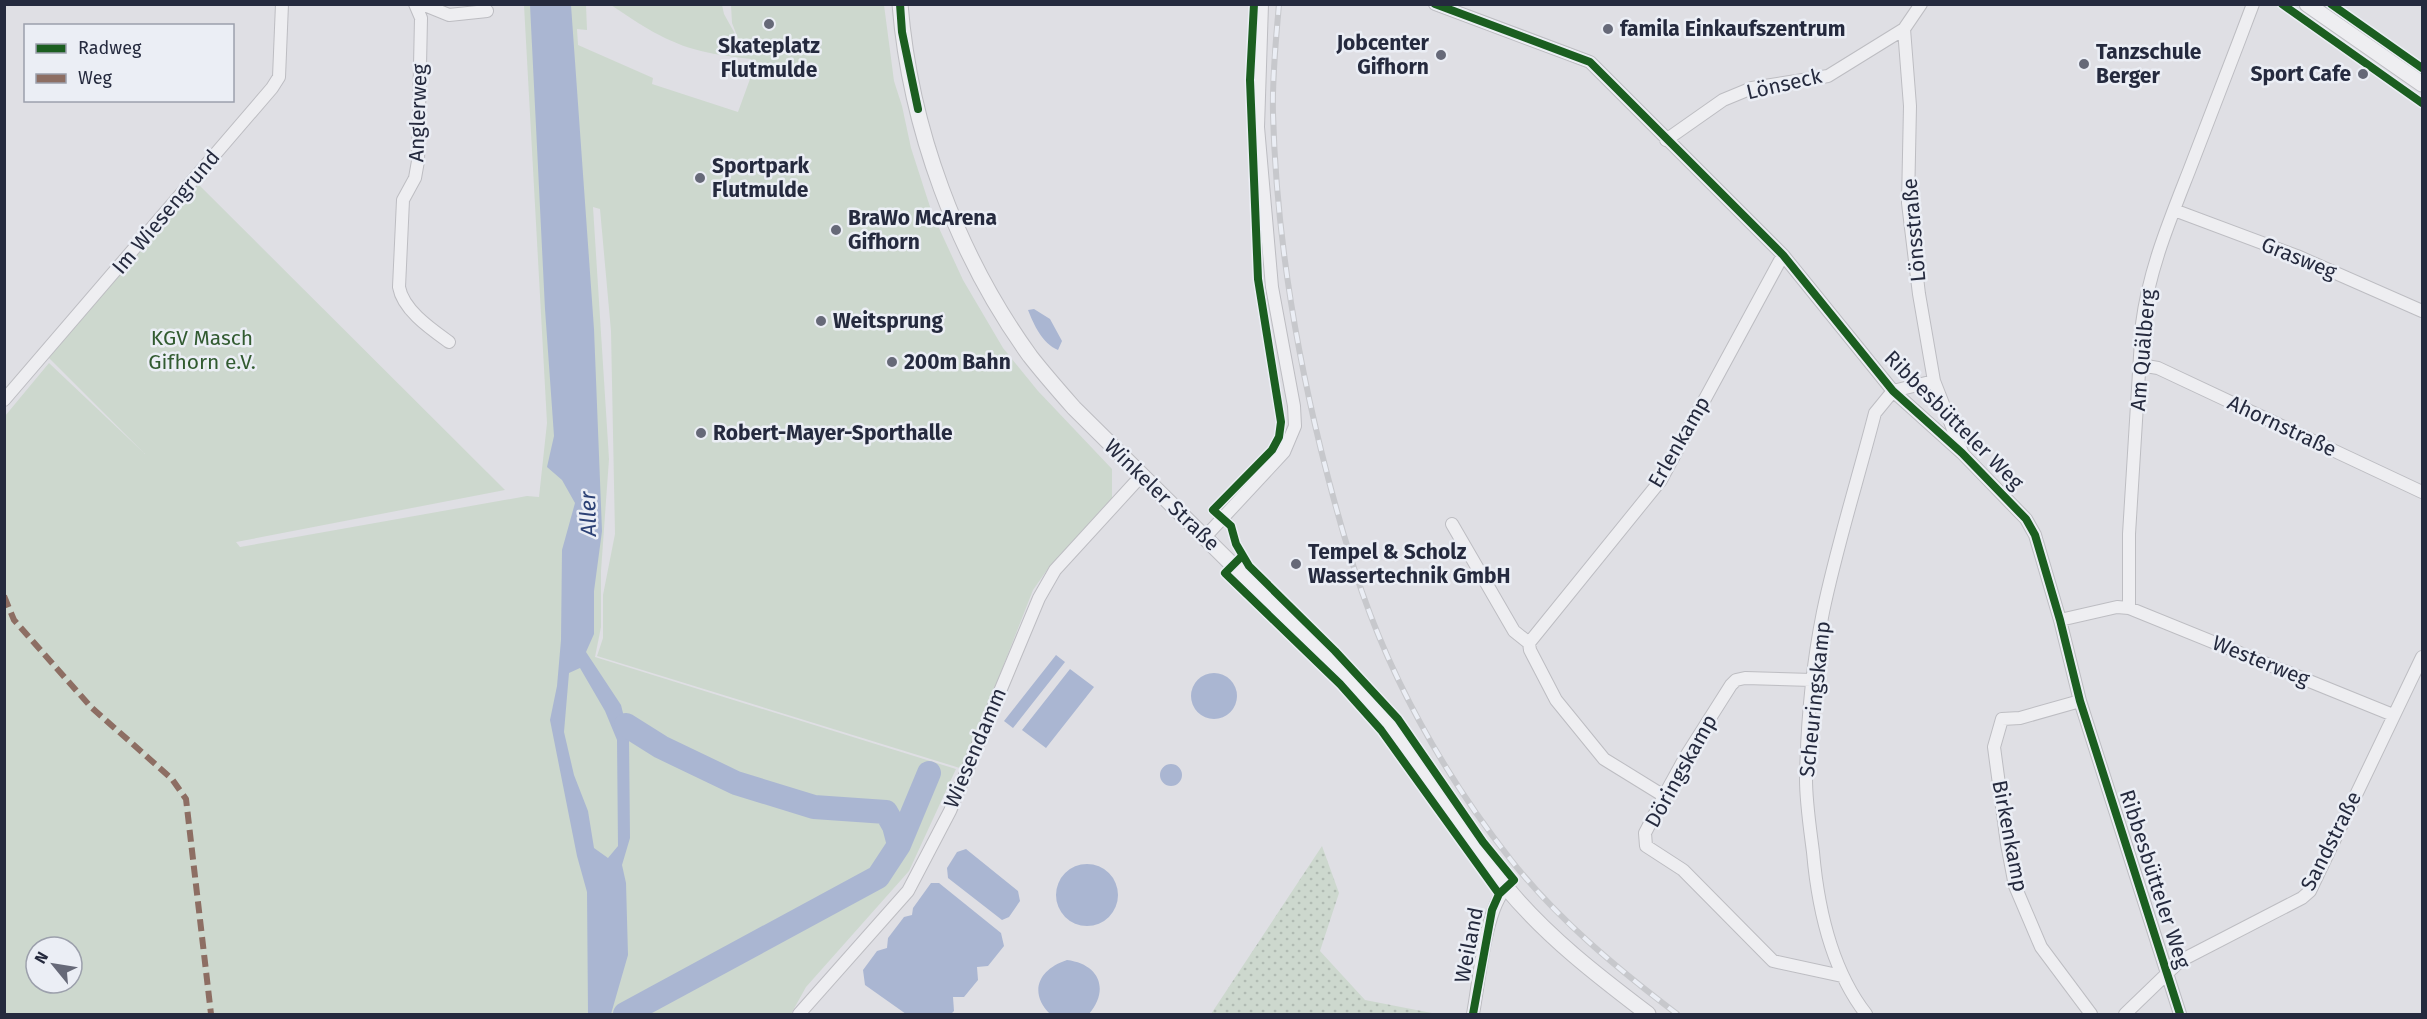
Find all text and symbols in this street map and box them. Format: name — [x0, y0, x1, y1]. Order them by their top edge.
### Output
place label: famila Einkaufszentrum — [1620, 16, 1846, 42]
marker: Skateplatz Flutmulde — [762, 17, 776, 31]
marker: famila Einkaufszentrum — [1601, 22, 1615, 36]
legend — [24, 24, 234, 102]
place label: Jobcenter Gifhorn — [1335, 30, 1430, 80]
place label: Skateplatz Flutmulde — [718, 33, 820, 83]
text: Radweg — [78, 37, 142, 59]
place label: Tanzschule Berger — [2096, 39, 2202, 89]
marker: Jobcenter Gifhorn — [1434, 48, 1448, 62]
marker: Tanzschule Berger — [2077, 57, 2091, 71]
place label: Sport Cafe — [2250, 61, 2351, 87]
street label: Anglerweg — [403, 63, 433, 163]
street label: Lönseck — [1744, 63, 1824, 105]
text: Weg — [78, 67, 112, 89]
marker: Sport Cafe — [2356, 67, 2370, 81]
street label: Im Wiesengrund — [107, 145, 225, 279]
place label: Sportpark Flutmulde — [712, 153, 810, 203]
marker: Sportpark Flutmulde — [693, 171, 707, 185]
street label: Lönsstraße — [1897, 177, 1931, 283]
place label: BraWo McArena Gifhorn — [848, 205, 997, 255]
marker: BraWo McArena Gifhorn — [829, 223, 843, 237]
street label: Grasweg — [2258, 231, 2341, 285]
street label: Am Quälberg — [2125, 288, 2161, 412]
place label: Weitsprung — [833, 308, 943, 334]
marker: Weitsprung — [814, 314, 828, 328]
park label: KGV Masch Gifhorn e.V. — [148, 325, 256, 375]
street label: Ribbesbütteler Weg — [1879, 345, 2029, 495]
place label: 200m Bahn — [904, 349, 1011, 375]
marker: 200m Bahn — [885, 355, 899, 369]
street label: Ahornstraße — [2223, 389, 2341, 463]
street label: Erlenkamp — [1642, 392, 1716, 492]
place label: Robert-Mayer-Sporthalle — [713, 420, 953, 446]
marker: Robert-Mayer-Sporthalle — [694, 426, 708, 440]
street label: Winkeler Straße — [1099, 433, 1225, 557]
water label: Aller — [574, 491, 602, 538]
place label: Tempel & Scholz Wassertechnik GmbH — [1308, 539, 1511, 589]
marker: Tempel & Scholz Wassertechnik GmbH — [1289, 557, 1303, 571]
street label: Scheuringskamp — [1794, 620, 1836, 778]
street label: Westerweg — [2209, 630, 2314, 692]
street label: Wiesendamm — [938, 684, 1012, 812]
street label: Döringskamp — [1639, 710, 1723, 832]
street label: Birkenkamp — [1986, 778, 2034, 894]
street label: Ribbesbütteler Weg — [2114, 786, 2196, 972]
street label: Sandstraße — [2295, 787, 2367, 895]
street label: Weiland — [1449, 905, 1489, 985]
north arrow — [24, 935, 84, 995]
text: N — [31, 948, 52, 967]

